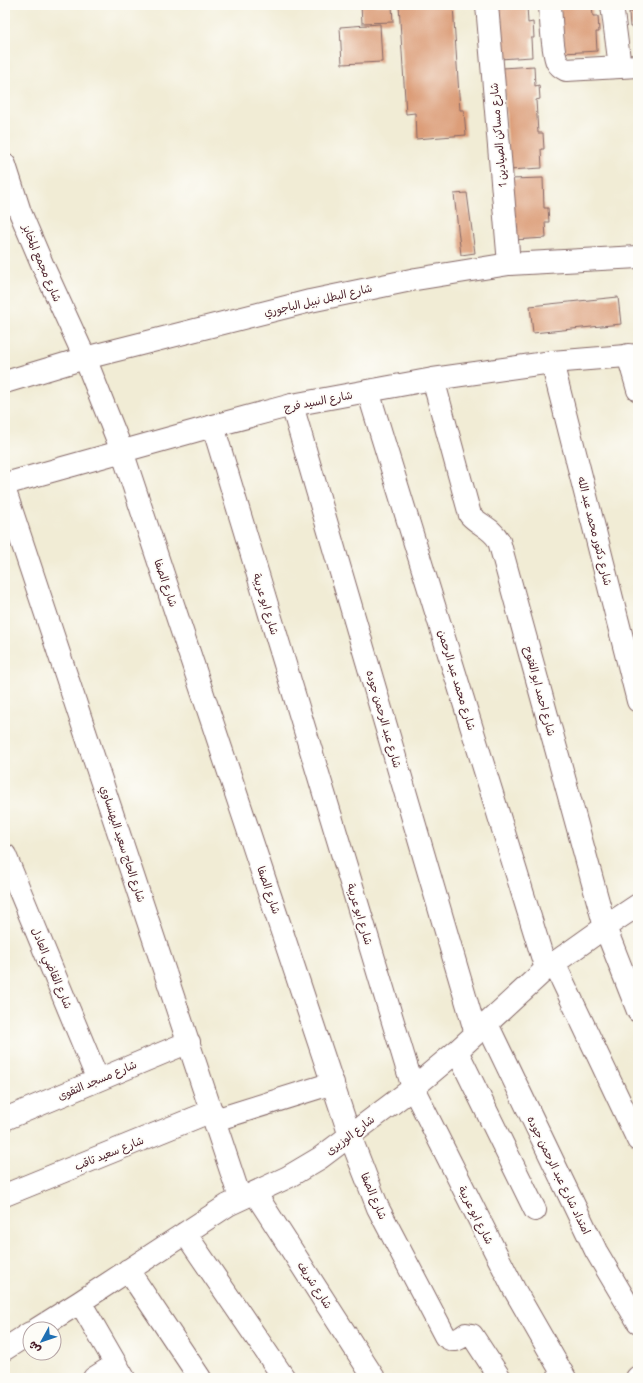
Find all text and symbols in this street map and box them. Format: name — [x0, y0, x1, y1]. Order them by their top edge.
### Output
street label: شارع مساكن الصيادين 1 — [486, 82, 512, 188]
street label: شارع مجمع المخابز — [17, 221, 65, 305]
street label: شارع البطل نبيل الباجوري — [262, 281, 374, 321]
street label: شارع السيد فرج — [282, 387, 354, 416]
street label: شارع دكتور محمد عبد الله — [573, 475, 615, 587]
street label: شارع الصفا — [149, 557, 181, 609]
street label: شارع ابو عريبة — [248, 572, 282, 637]
street label: شارع محمد عبد الرحمن — [433, 628, 479, 733]
street label: شارع احمد ابو الفتوح — [519, 645, 559, 738]
street label: شارع عبد الرحمن جوده — [361, 668, 405, 770]
street label: شارع الحاج سعيد البهنساوي — [96, 784, 148, 905]
street label: شارع الصفا — [252, 864, 284, 916]
street label: شارع ابو عريبة — [342, 882, 376, 947]
street label: شارع القاضي العادل — [25, 925, 75, 1012]
street label: شارع مسجد التقوى — [55, 1057, 139, 1105]
street label: شارع الوزيرى — [323, 1112, 378, 1160]
street label: امتداد شارع عبد الرحمن جوده — [522, 1114, 594, 1237]
street label: شارع سعيد ثاقب — [72, 1133, 146, 1175]
street label: شارع الصفا — [356, 1170, 390, 1222]
street label: شارع ابو عريبة — [454, 1184, 497, 1247]
street label: شارع شريف — [293, 1259, 335, 1312]
north arrow — [22, 1321, 62, 1361]
text: ش — [25, 1338, 44, 1357]

